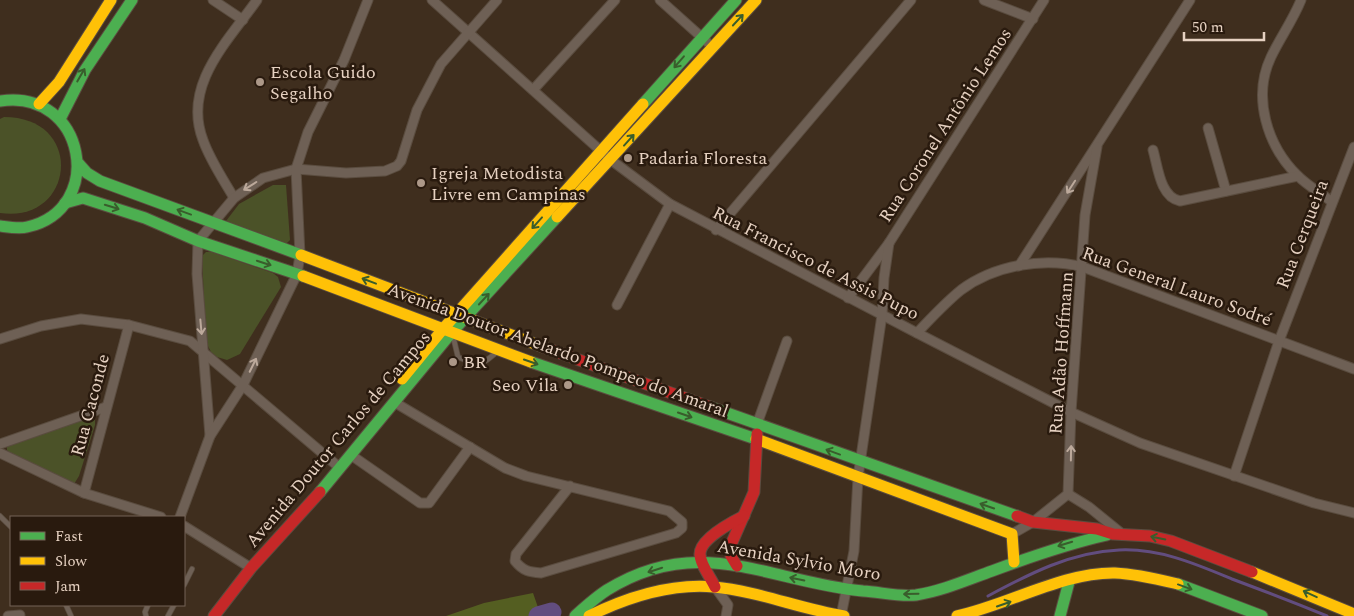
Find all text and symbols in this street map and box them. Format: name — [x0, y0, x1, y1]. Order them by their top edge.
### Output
scale bar — [1184, 10, 1264, 42]
one-way arrow — [732, 13, 744, 26]
text: 50 m — [1192, 16, 1224, 39]
street label: Rua Coronel Antônio Lemos — [872, 23, 1019, 228]
one-way arrow — [674, 55, 685, 68]
place label: Escola Guido Segalho — [270, 59, 376, 107]
one-way arrow — [77, 69, 87, 83]
marker: Escola Guido Segalho — [254, 76, 266, 88]
one-way arrow — [623, 134, 635, 147]
place label: Padaria Floresta — [638, 145, 767, 172]
marker: Padaria Floresta — [622, 152, 634, 164]
place label: Igreja Metodista Livre em Campinas — [431, 160, 586, 208]
street label: Rua Cerqueira — [1269, 176, 1336, 293]
marker: Igreja Metodista Livre em Campinas — [415, 177, 427, 189]
one-way arrow — [1066, 180, 1076, 194]
one-way arrow — [244, 181, 258, 191]
street label: Rua Francisco de Assis Pupo — [708, 199, 924, 327]
one-way arrow — [104, 203, 120, 213]
one-way arrow — [177, 207, 192, 216]
one-way arrow — [531, 216, 543, 229]
street label: Rua General Lauro Sodré — [1078, 240, 1276, 333]
one-way arrow — [256, 259, 272, 268]
street label: Rua Adão Hoffmann — [1042, 271, 1081, 435]
one-way arrow — [362, 276, 377, 285]
street label: Avenida Doutor Abelardo Pompeo do Amaral — [383, 276, 732, 425]
one-way arrow — [478, 293, 490, 306]
one-way arrow — [196, 319, 206, 335]
street label: Avenida Doutor Carlos de Campos — [239, 325, 437, 554]
place label: BR — [463, 349, 487, 376]
street label: Rua Caconde — [64, 351, 117, 459]
marker: BR — [447, 356, 459, 368]
one-way arrow — [248, 358, 258, 373]
one-way arrow — [523, 358, 539, 367]
place label: Seo Vila — [492, 372, 558, 399]
marker: Seo Vila — [562, 379, 574, 391]
one-way arrow — [677, 411, 692, 420]
one-way arrow — [1066, 445, 1076, 462]
one-way arrow — [826, 447, 841, 456]
one-way arrow — [979, 501, 995, 510]
legend — [10, 516, 185, 606]
text: Fast — [55, 525, 83, 548]
street label: Avenida Sylvio Moro — [715, 533, 883, 588]
one-way arrow — [1150, 533, 1166, 542]
one-way arrow — [1057, 540, 1073, 550]
text: Slow — [55, 550, 87, 573]
one-way arrow — [647, 565, 663, 575]
one-way arrow — [790, 574, 806, 583]
text: Jam — [55, 575, 81, 598]
one-way arrow — [1177, 583, 1192, 592]
one-way arrow — [903, 589, 920, 599]
one-way arrow — [1303, 589, 1318, 598]
one-way arrow — [996, 598, 1012, 608]

